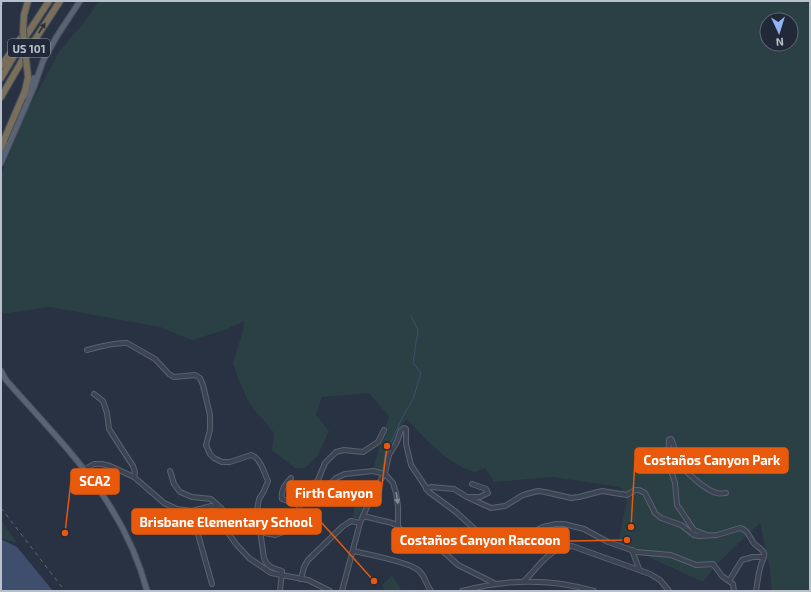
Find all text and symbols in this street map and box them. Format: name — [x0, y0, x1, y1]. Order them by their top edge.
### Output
north arrow — [759, 12, 799, 52]
one-way arrow — [39, 22, 46, 34]
text: N — [775, 36, 784, 49]
road number: US 101 — [8, 39, 50, 57]
callout: Costaños Canyon Park — [635, 448, 788, 473]
text: Costaños Canyon Park — [644, 452, 781, 468]
callout: SCA2 — [71, 469, 119, 494]
text: SCA2 — [79, 473, 111, 489]
callout: Firth Canyon — [287, 481, 381, 506]
text: Firth Canyon — [295, 485, 373, 501]
one-way arrow — [394, 492, 400, 504]
callout: Brisbane Elementary School — [132, 509, 321, 534]
text: Brisbane Elementary School — [140, 514, 313, 530]
callout: Costaños Canyon Raccoon — [392, 528, 569, 553]
text: Costaños Canyon Raccoon — [400, 532, 560, 548]

